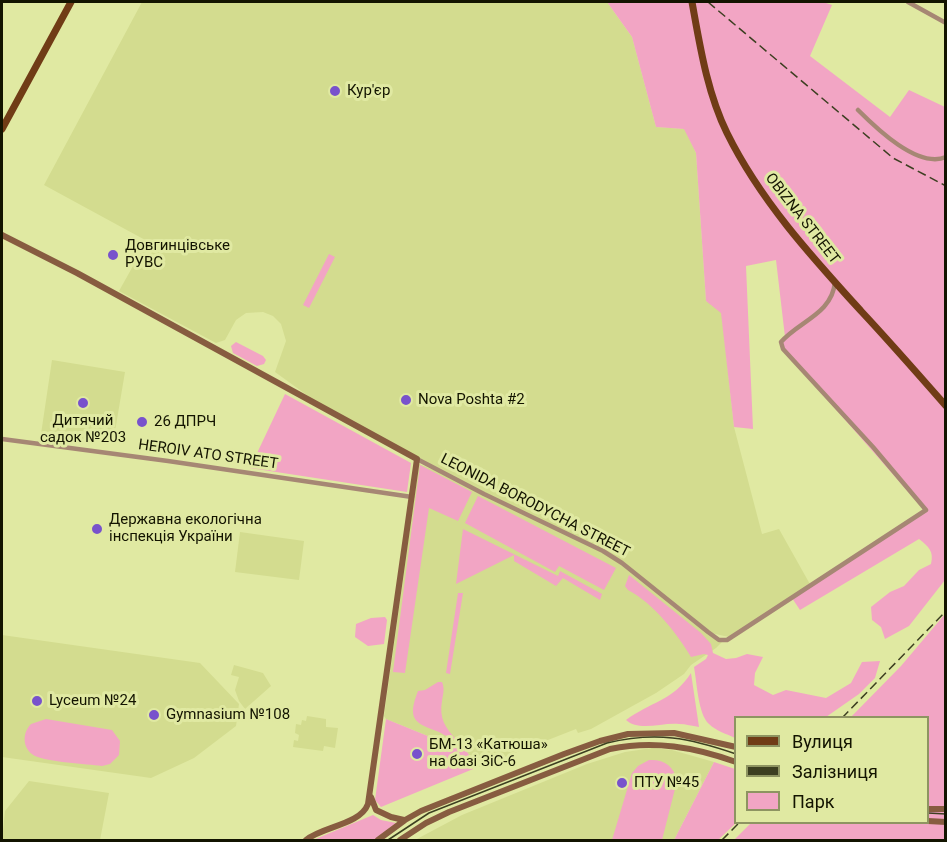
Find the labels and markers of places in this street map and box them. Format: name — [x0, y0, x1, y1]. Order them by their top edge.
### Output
place label: Кур'єр — [347, 82, 390, 100]
marker: Кур'єр — [328, 84, 342, 98]
place label: Довгинцівське РУВС — [125, 237, 230, 272]
marker: Довгинцівське РУВС — [106, 248, 120, 262]
place label: Nova Poshta #2 — [418, 391, 525, 409]
marker: Nova Poshta #2 — [399, 393, 413, 407]
marker: Дитячий садок №203 — [76, 396, 90, 410]
place label: Дитячий садок №203 — [40, 412, 126, 447]
place label: 26 ДПРЧ — [154, 413, 216, 431]
marker: 26 ДПРЧ — [135, 415, 149, 429]
place label: Державна екологічна інспекція України — [109, 511, 262, 546]
marker: Державна екологічна інспекція України — [90, 522, 104, 536]
place label: Lyceum №24 — [49, 692, 136, 710]
marker: Lyceum №24 — [30, 694, 44, 708]
place label: Gymnasium №108 — [166, 706, 290, 724]
marker: Gymnasium №108 — [147, 708, 161, 722]
place label: БМ-13 «Катюша» на базі ЗіС-6 — [429, 736, 548, 771]
marker: БМ-13 «Катюша» на базі ЗіС-6 — [410, 747, 424, 761]
place label: ПТУ №45 — [634, 774, 699, 792]
marker: ПТУ №45 — [615, 776, 629, 790]

